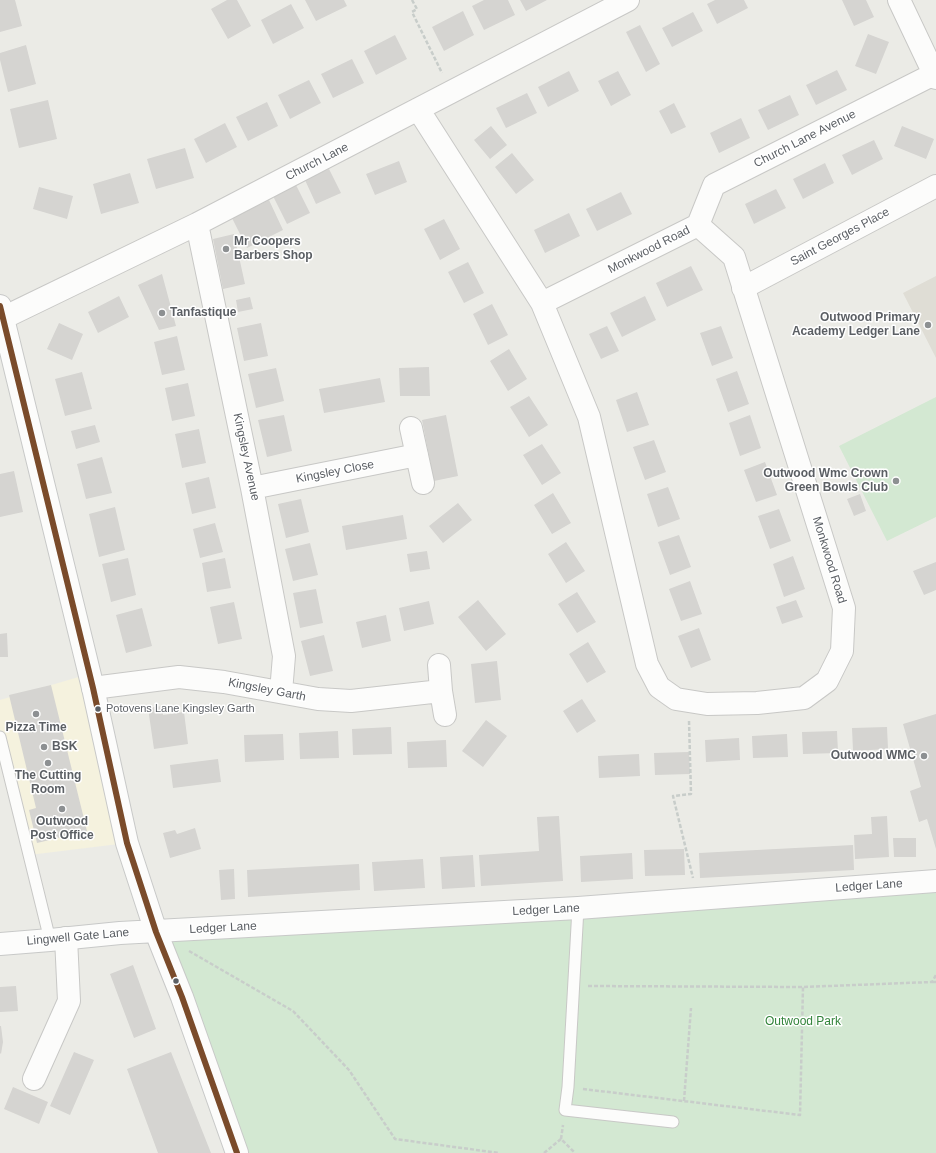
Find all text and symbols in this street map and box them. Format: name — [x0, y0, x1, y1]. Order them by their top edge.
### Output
street label: Church Lane Avenue — [752, 107, 858, 171]
street label: Church Lane — [283, 140, 351, 184]
street label: Saint Georges Place — [788, 205, 892, 269]
street label: Monkwood Road — [606, 223, 692, 277]
place label: Mr Coopers Barbers Shop — [234, 235, 313, 263]
marker: Mr Coopers Barbers Shop — [221, 244, 231, 254]
place label: Tanfastique — [170, 306, 236, 320]
marker: Tanfastique — [157, 308, 167, 318]
place label: Outwood Primary Academy Ledger Lane — [792, 311, 920, 339]
marker: Outwood Primary Academy Ledger Lane — [923, 320, 933, 330]
street label: Kingsley Avenue — [230, 412, 262, 502]
street label: Kingsley Close — [295, 457, 375, 487]
place label: Outwood Wmc Crown Green Bowls Club — [763, 467, 888, 495]
marker: Outwood Wmc Crown Green Bowls Club — [891, 476, 901, 486]
street label: Monkwood Road — [809, 515, 849, 605]
street label: Kingsley Garth — [227, 675, 307, 705]
place label: Potovens Lane Kingsley Garth — [106, 702, 255, 716]
marker: Potovens Lane Kingsley Garth — [93, 704, 103, 714]
marker: Pizza Time — [31, 709, 41, 719]
place label: Pizza Time — [5, 721, 67, 735]
place label: BSK — [52, 740, 77, 754]
marker: BSK — [39, 742, 49, 752]
place label: Outwood WMC — [831, 749, 916, 763]
marker: Outwood WMC — [919, 751, 929, 761]
marker: The Cutting Room — [43, 758, 53, 768]
place label: The Cutting Room — [15, 769, 81, 797]
marker: Outwood Post Office — [57, 804, 67, 814]
place label: Outwood Post Office — [30, 815, 94, 843]
street label: Ledger Lane — [835, 876, 903, 896]
street label: Ledger Lane — [512, 901, 580, 919]
street label: Ledger Lane — [189, 919, 257, 937]
street label: Lingwell Gate Lane — [26, 925, 130, 949]
unlabelled marker — [171, 976, 181, 986]
park label: Outwood Park — [765, 1015, 841, 1029]

